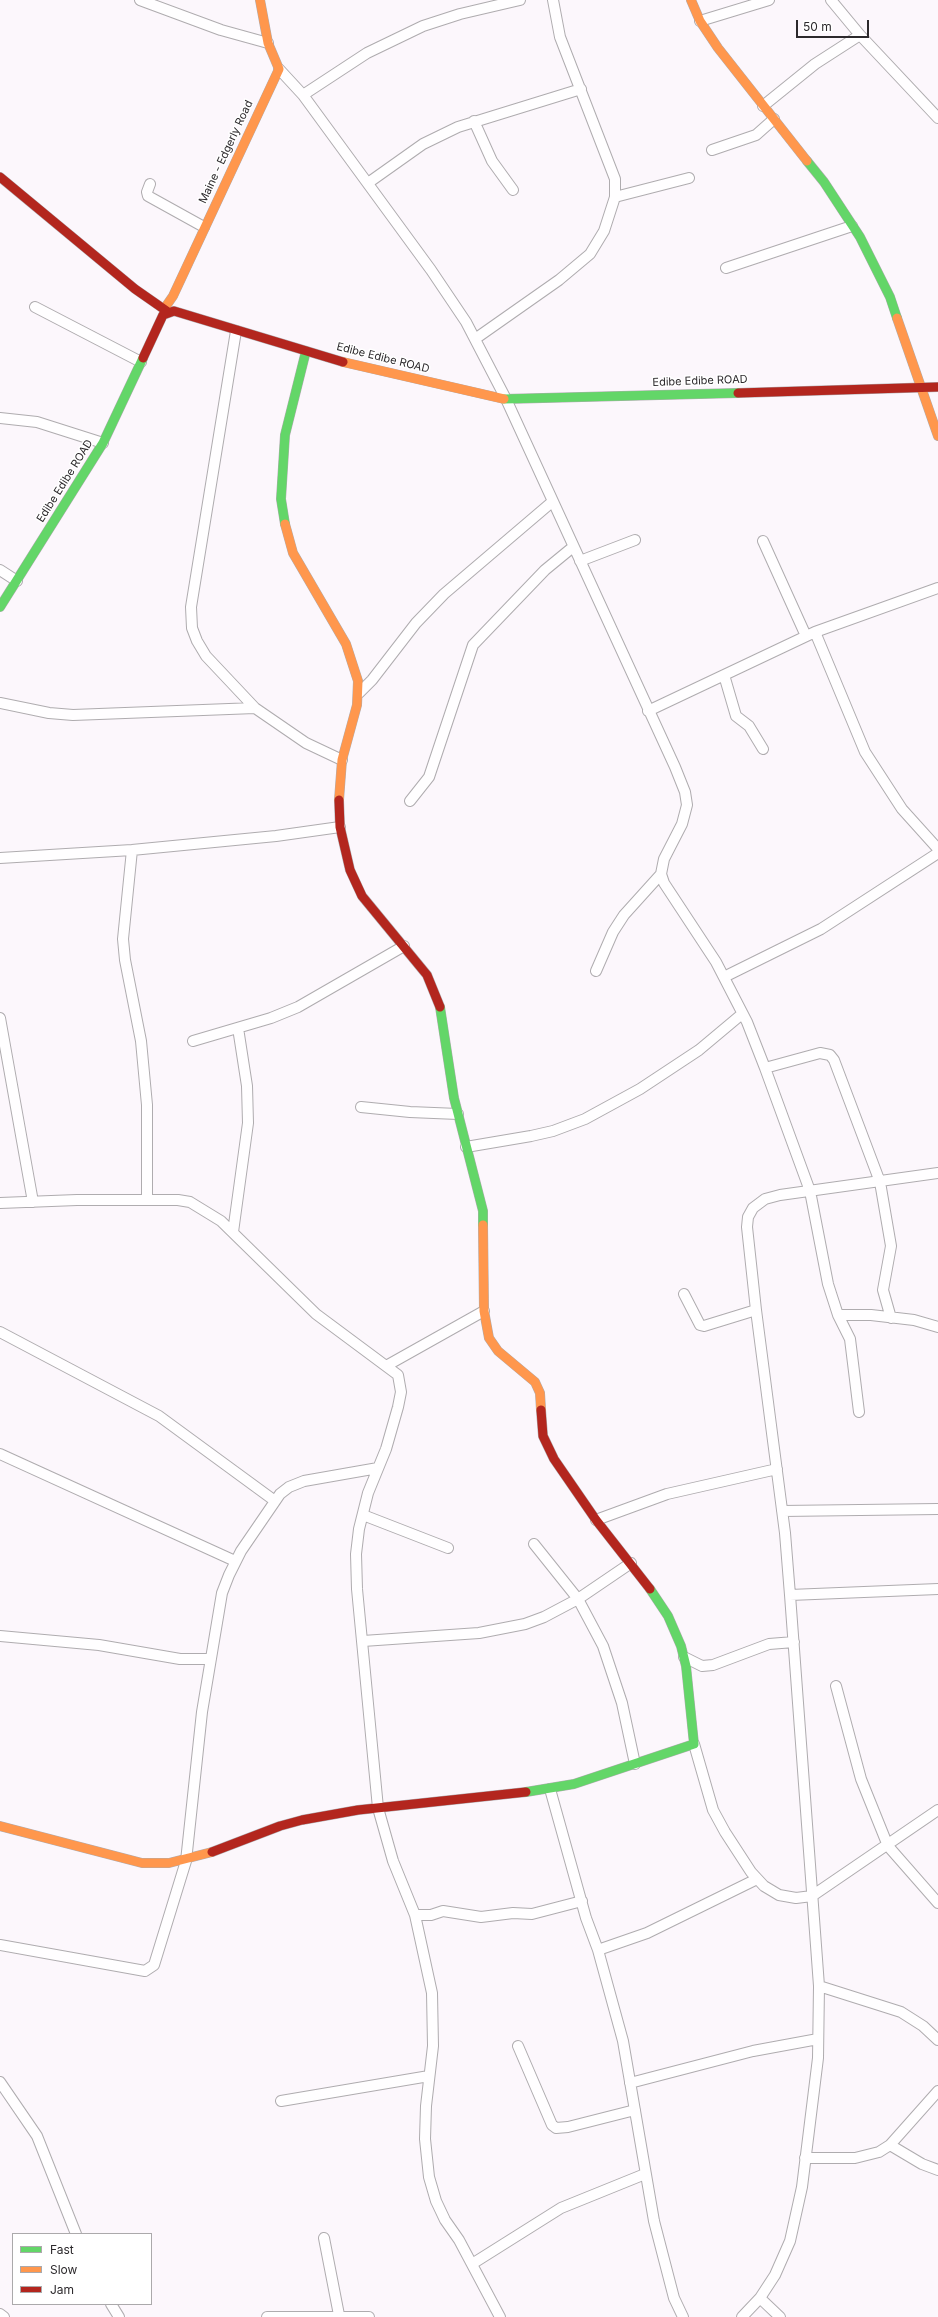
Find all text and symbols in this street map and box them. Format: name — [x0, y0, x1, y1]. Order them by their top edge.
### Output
scale bar — [798, 12, 871, 38]
text: 50 m — [803, 19, 832, 34]
street label: Maine - Edgerly Road — [196, 98, 256, 206]
street label: Edibe Edibe ROAD — [335, 340, 431, 376]
street label: Edibe Edibe ROAD — [652, 373, 748, 389]
street label: Edibe Edibe ROAD — [34, 437, 96, 525]
legend — [12, 2233, 152, 2305]
text: Fast — [50, 2242, 74, 2257]
text: Slow — [50, 2262, 77, 2277]
text: Jam — [50, 2282, 74, 2297]

